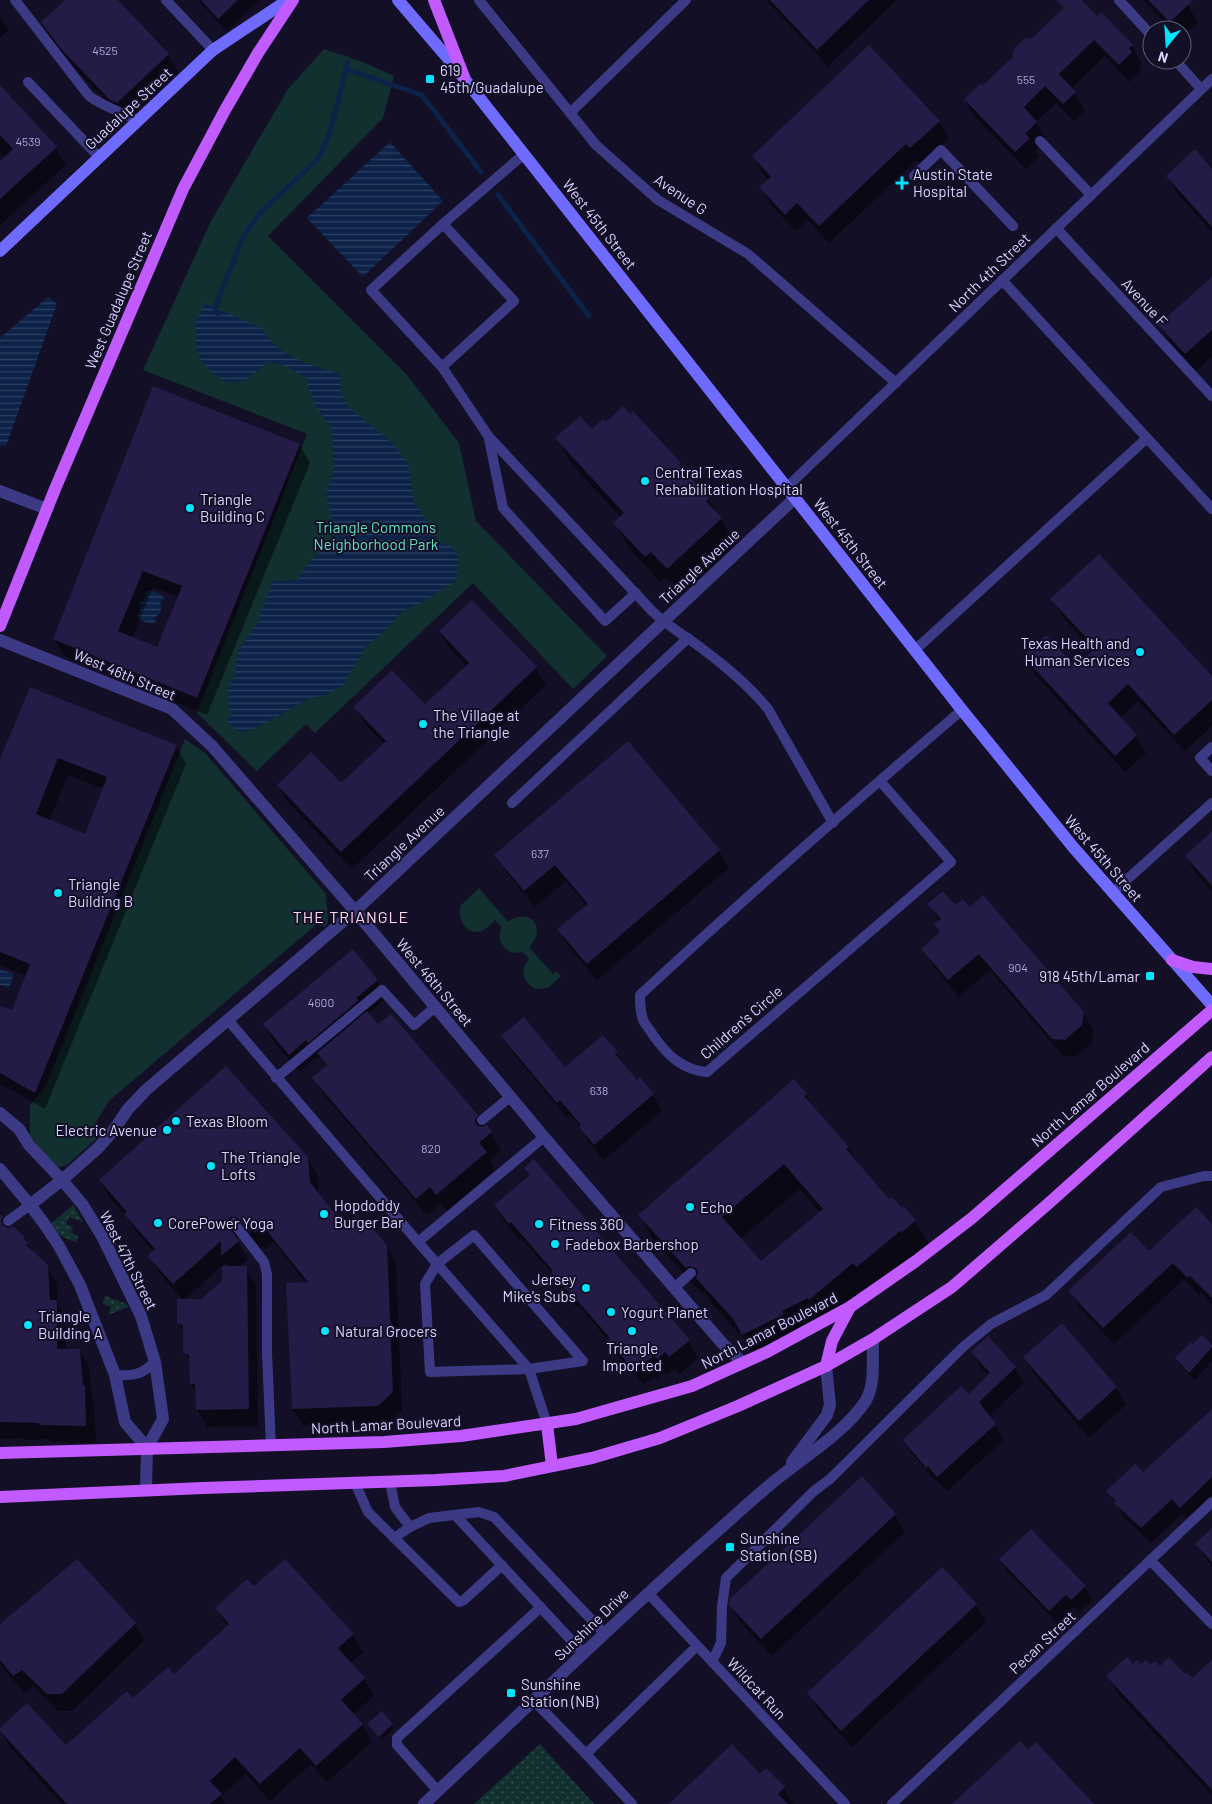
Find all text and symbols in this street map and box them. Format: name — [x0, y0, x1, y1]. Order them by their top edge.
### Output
north arrow — [1142, 20, 1192, 70]
house number: 4525 — [92, 43, 118, 57]
text: N — [1156, 48, 1170, 67]
place label: 619 45th/Guadalupe — [440, 61, 544, 96]
street label: Guadalupe Street — [81, 63, 175, 153]
house number: 555 — [1017, 72, 1035, 86]
marker: 619 45th/Guadalupe — [424, 73, 436, 85]
house number: 4539 — [15, 134, 41, 148]
place label: Austin State Hospital — [913, 165, 993, 200]
street label: Avenue G — [651, 170, 711, 218]
street label: West 45th Street — [559, 175, 641, 273]
marker: Austin State Hospital — [895, 176, 909, 190]
street label: West Guadalupe Street — [81, 228, 155, 372]
street label: North 4th Street — [945, 229, 1033, 315]
street label: Avenue F — [1118, 274, 1172, 330]
place label: Central Texas Rehabilitation Hospital — [655, 463, 803, 498]
marker: Central Texas Rehabilitation Hospital — [639, 475, 651, 487]
place label: Triangle Building C — [200, 490, 265, 525]
street label: West 45th Street — [810, 494, 892, 592]
marker: Triangle Building C — [184, 502, 196, 514]
park label: Triangle Commons Neighborhood Park — [314, 518, 439, 553]
street label: Triangle Avenue — [655, 524, 743, 608]
place label: Texas Health and Human Services — [1020, 634, 1130, 669]
street label: West 46th Street — [71, 644, 179, 704]
marker: Texas Health and Human Services — [1134, 646, 1146, 658]
place label: The Village at the Triangle — [433, 706, 520, 741]
marker: The Village at the Triangle — [417, 718, 429, 730]
street label: Triangle Avenue — [360, 801, 448, 885]
street label: West 45th Street — [1061, 811, 1147, 905]
house number: 637 — [531, 846, 549, 860]
place label: Triangle Building B — [68, 875, 133, 910]
marker: Triangle Building B — [52, 887, 64, 899]
district label: THE TRIANGLE — [293, 907, 409, 926]
street label: West 46th Street — [393, 934, 477, 1030]
house number: 904 — [1008, 960, 1028, 974]
place label: 918 45th/Lamar — [1039, 967, 1141, 985]
marker: 918 45th/Lamar — [1144, 970, 1156, 982]
street label: Children's Circle — [696, 981, 786, 1063]
house number: 4600 — [308, 995, 334, 1009]
street label: North Lamar Boulevard — [1027, 1038, 1153, 1150]
house number: 638 — [590, 1083, 608, 1097]
place label: Texas Bloom — [186, 1112, 268, 1130]
marker: Texas Bloom — [170, 1115, 182, 1127]
place label: Electric Avenue — [55, 1121, 157, 1139]
marker: Electric Avenue — [161, 1124, 173, 1136]
house number: 820 — [421, 1141, 441, 1155]
place label: The Triangle Lofts — [221, 1148, 301, 1183]
marker: The Triangle Lofts — [205, 1160, 217, 1172]
place label: Hopdoddy Burger Bar — [334, 1196, 404, 1231]
place label: Echo — [700, 1198, 733, 1216]
marker: Echo — [684, 1201, 696, 1213]
street label: West 47th Street — [96, 1208, 162, 1312]
marker: Hopdoddy Burger Bar — [318, 1208, 330, 1220]
place label: CorePower Yoga — [168, 1214, 274, 1232]
place label: Fitness 360 — [549, 1215, 624, 1233]
marker: CorePower Yoga — [152, 1217, 164, 1229]
marker: Fitness 360 — [533, 1218, 545, 1230]
place label: Fadebox Barbershop — [565, 1235, 699, 1253]
marker: Fadebox Barbershop — [549, 1238, 561, 1250]
place label: Jersey Mike's Subs — [502, 1270, 576, 1305]
marker: Jersey Mike's Subs — [580, 1282, 592, 1294]
street label: North Lamar Boulevard — [698, 1288, 840, 1372]
place label: Yogurt Planet — [621, 1303, 708, 1321]
marker: Yogurt Planet — [605, 1306, 617, 1318]
place label: Triangle Building A — [38, 1307, 103, 1342]
marker: Triangle Building A — [22, 1319, 34, 1331]
place label: Natural Grocers — [335, 1322, 437, 1340]
marker: Natural Grocers — [319, 1325, 331, 1337]
marker: Triangle Imported — [626, 1325, 638, 1337]
place label: Triangle Imported — [602, 1339, 662, 1374]
street label: North Lamar Boulevard — [310, 1411, 462, 1437]
place label: Sunshine Station (SB) — [740, 1529, 816, 1564]
marker: Sunshine Station (SB) — [724, 1541, 736, 1553]
street label: Sunshine Drive — [550, 1584, 632, 1664]
street label: Pecan Street — [1005, 1607, 1079, 1677]
street label: Wildcat Run — [724, 1653, 790, 1723]
place label: Sunshine Station (NB) — [521, 1675, 599, 1710]
marker: Sunshine Station (NB) — [505, 1687, 517, 1699]

